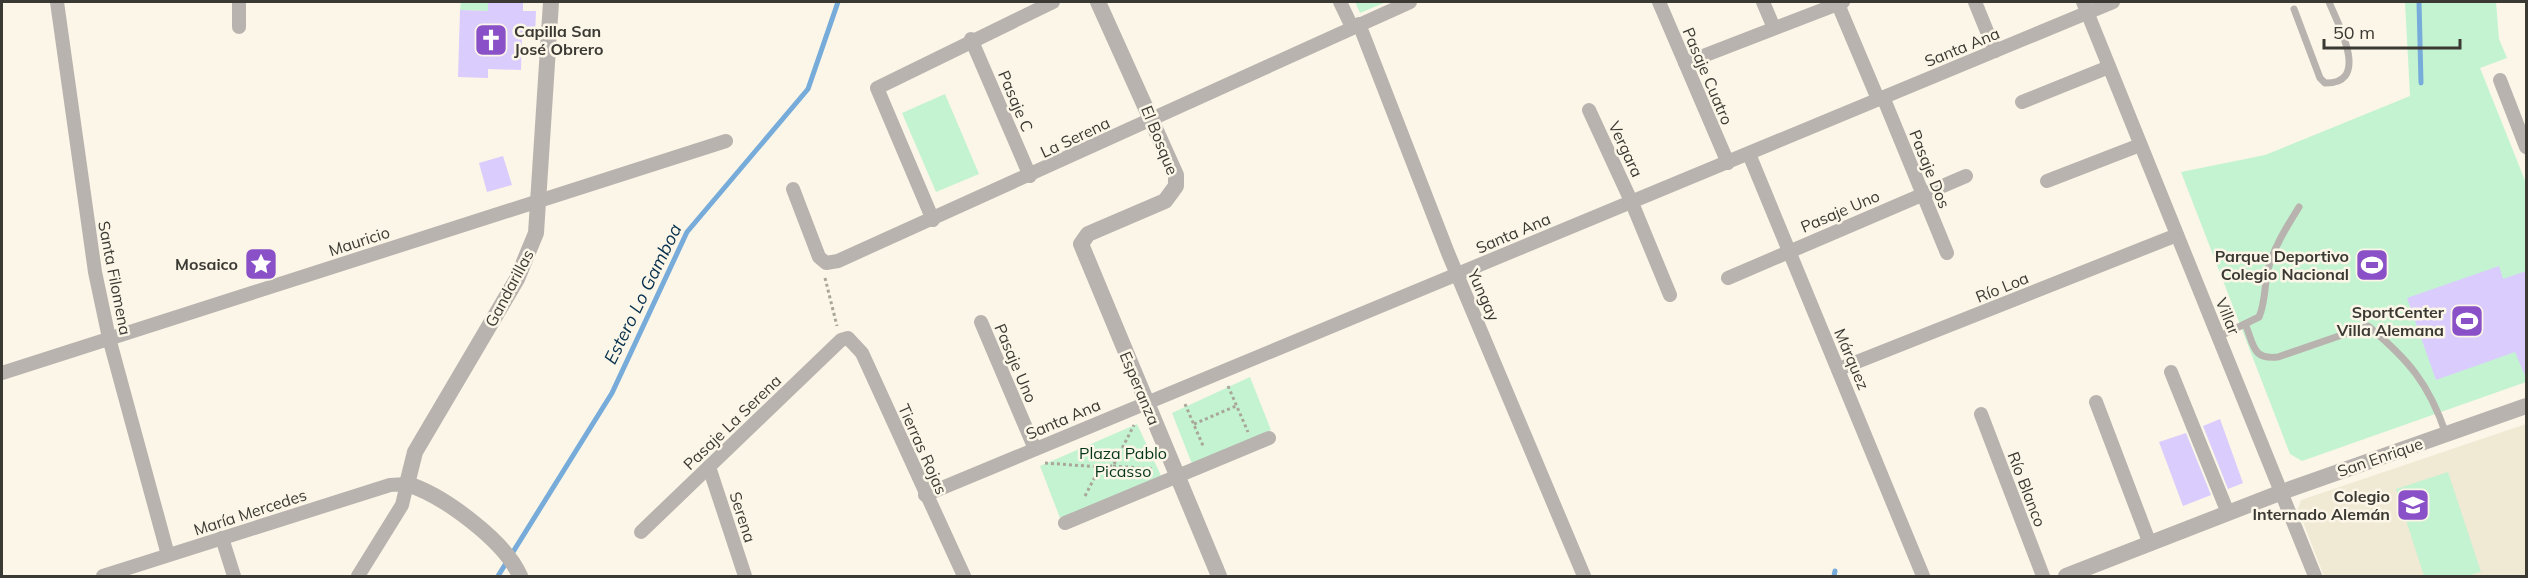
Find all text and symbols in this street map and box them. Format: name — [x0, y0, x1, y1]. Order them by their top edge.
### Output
scale bar — [2324, 12, 2460, 50]
place label: Capilla San José Obrero — [514, 21, 604, 59]
text: 50 m — [2333, 21, 2375, 44]
church icon: Capilla San José Obrero — [473, 22, 509, 58]
street label: Santa Ana — [1922, 23, 2002, 71]
street label: Pasaje Cuatro — [1678, 24, 1738, 128]
street label: Pasaje C — [994, 67, 1038, 135]
street label: El Bosque — [1137, 102, 1183, 178]
street label: La Serena — [1037, 112, 1113, 162]
street label: Vergara — [1604, 118, 1648, 180]
street label: Pasaje Dos — [1905, 127, 1955, 211]
street label: Pasaje Uno — [1797, 185, 1883, 237]
street label: Santa Ana — [1473, 208, 1553, 258]
street label: Santa Filomena — [94, 219, 136, 337]
water label: Estero Lo Gamboa — [599, 220, 687, 368]
street label: Mauricio — [326, 222, 392, 260]
place icon: Mosaico — [243, 246, 279, 282]
street label: Gandarillas — [480, 246, 538, 330]
place label: Parque Deportivo Colegio Nacional — [2215, 246, 2349, 284]
sports icon: Parque Deportivo Colegio Nacional — [2354, 247, 2390, 283]
place label: Mosaico — [175, 254, 238, 274]
street label: Yungay — [1463, 265, 1504, 325]
street label: Río Loa — [1972, 267, 2032, 307]
street label: Villar — [2212, 295, 2244, 338]
place label: SportCenter Villa Alemana — [2336, 302, 2445, 340]
sports icon: SportCenter Villa Alemana — [2449, 303, 2485, 339]
street label: Pasaje Uno — [990, 320, 1042, 406]
street label: Márquez — [1830, 325, 1874, 393]
street label: Esperanza — [1116, 348, 1164, 428]
street label: Pasaje La Serena — [679, 370, 785, 474]
street label: Santa Ana — [1023, 394, 1103, 444]
street label: Tierras Rojas — [894, 401, 952, 497]
street label: San Enrique — [2335, 433, 2425, 481]
park label: Plaza Pablo Picasso — [1079, 443, 1167, 481]
street label: Río Blanco — [2004, 449, 2050, 529]
street label: María Mercedes — [191, 484, 309, 540]
place label: Colegio Internado Alemán — [2253, 486, 2390, 524]
school or university icon: Colegio Internado Alemán — [2395, 487, 2431, 523]
street label: Serena — [725, 489, 761, 545]

